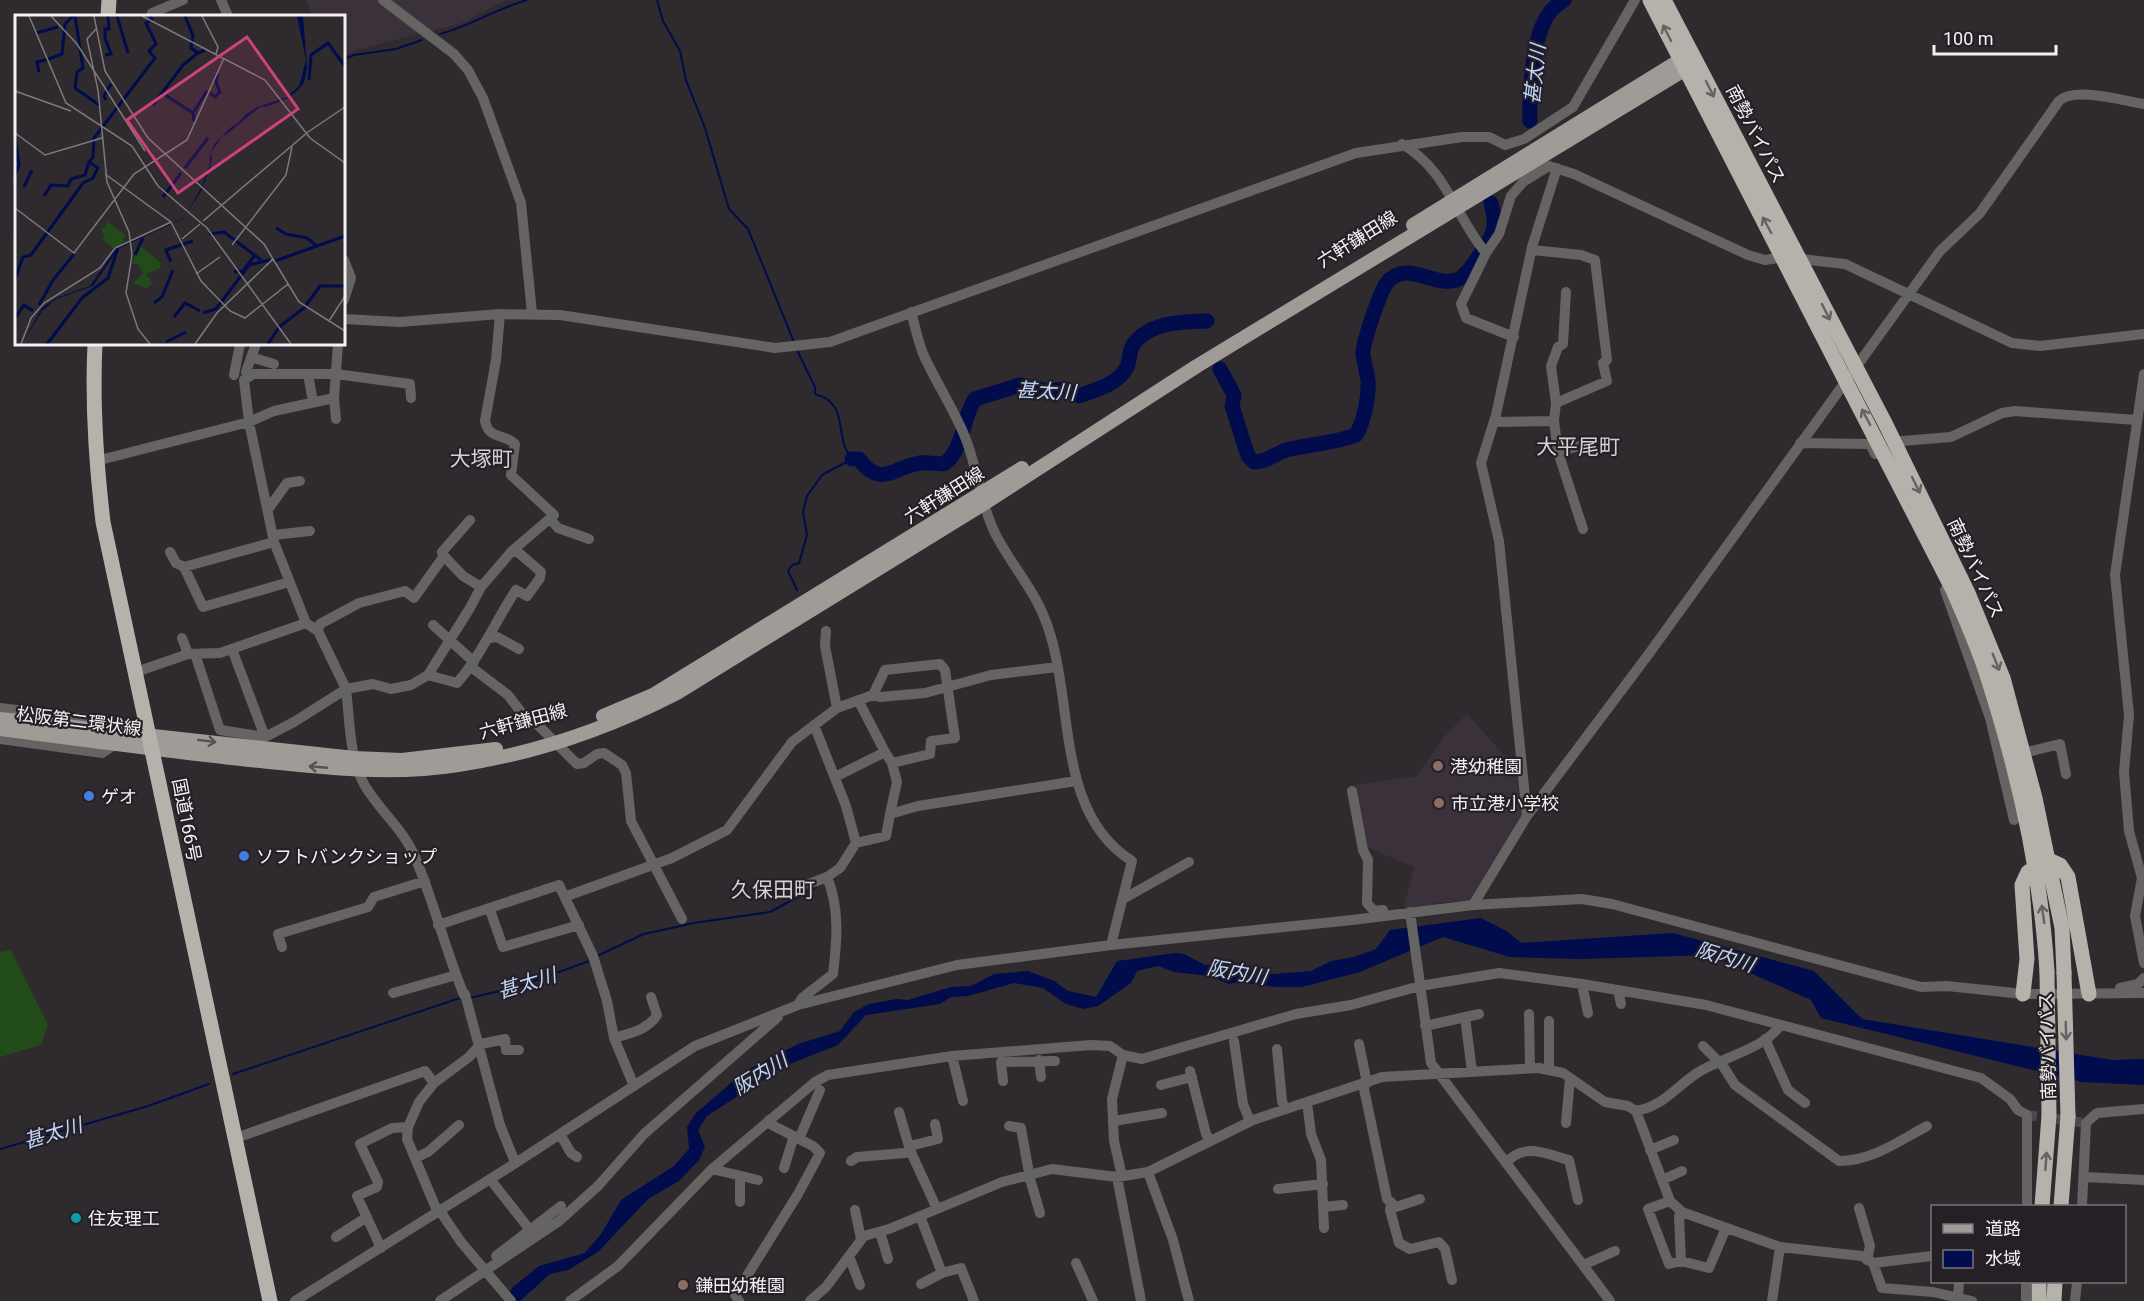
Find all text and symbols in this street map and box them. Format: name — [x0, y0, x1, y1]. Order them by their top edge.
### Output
inset map — [15, 15, 345, 345]
scale bar — [1934, 18, 2056, 56]
one-way arrow — [1661, 25, 1672, 43]
text: 100 m — [1943, 28, 1994, 49]
water label: 甚太川 — [1520, 41, 1550, 105]
one-way arrow — [1705, 80, 1717, 98]
street label: 南勢バイパス — [1722, 81, 1790, 187]
street label: 六軒鎌田線 — [1313, 206, 1401, 272]
one-way arrow — [1761, 216, 1772, 234]
one-way arrow — [1820, 303, 1832, 320]
water label: 甚太川 — [1015, 377, 1079, 405]
one-way arrow — [1860, 408, 1871, 426]
district label: 大平尾町 — [1536, 435, 1620, 459]
district label: 大塚町 — [450, 447, 513, 471]
street label: 六軒鎌田線 — [900, 462, 988, 528]
one-way arrow — [1910, 476, 1922, 494]
street label: 南勢バイパス — [1944, 515, 2008, 621]
one-way arrow — [1991, 653, 2002, 671]
street label: 六軒鎌田線 — [477, 699, 569, 743]
street label: 松阪第二環状線 — [15, 703, 143, 739]
one-way arrow — [196, 736, 216, 747]
place label: 港幼稚園 — [1450, 756, 1522, 777]
marker: 港幼稚園 — [1431, 759, 1445, 773]
one-way arrow — [309, 761, 329, 772]
street label: 国道166号 — [169, 777, 205, 863]
place label: ゲオ — [101, 786, 137, 807]
marker: ゲオ — [82, 789, 96, 803]
place label: 市立港小学校 — [1451, 793, 1559, 814]
marker: 市立港小学校 — [1432, 796, 1446, 810]
place label: ソフトバンクショップ — [256, 846, 437, 867]
marker: ソフトバンクショップ — [237, 849, 251, 863]
district label: 久保田町 — [731, 878, 815, 902]
one-way arrow — [2037, 904, 2048, 924]
water label: 阪内川 — [1693, 937, 1759, 978]
water label: 阪内川 — [1205, 955, 1271, 989]
water label: 甚太川 — [495, 962, 561, 1003]
street label: 南勢バイパス — [2035, 992, 2059, 1100]
one-way arrow — [2060, 1020, 2071, 1040]
water label: 阪内川 — [728, 1047, 793, 1100]
water label: 甚太川 — [21, 1112, 87, 1153]
one-way arrow — [2041, 1152, 2052, 1172]
legend — [1931, 1205, 2126, 1283]
place label: 住友理工 — [88, 1208, 160, 1229]
marker: 住友理工 — [69, 1211, 83, 1225]
text: 道路 — [1985, 1218, 2021, 1239]
text: 水域 — [1985, 1248, 2021, 1269]
place label: 鎌田幼稚園 — [695, 1275, 785, 1296]
marker: 鎌田幼稚園 — [676, 1278, 690, 1292]

